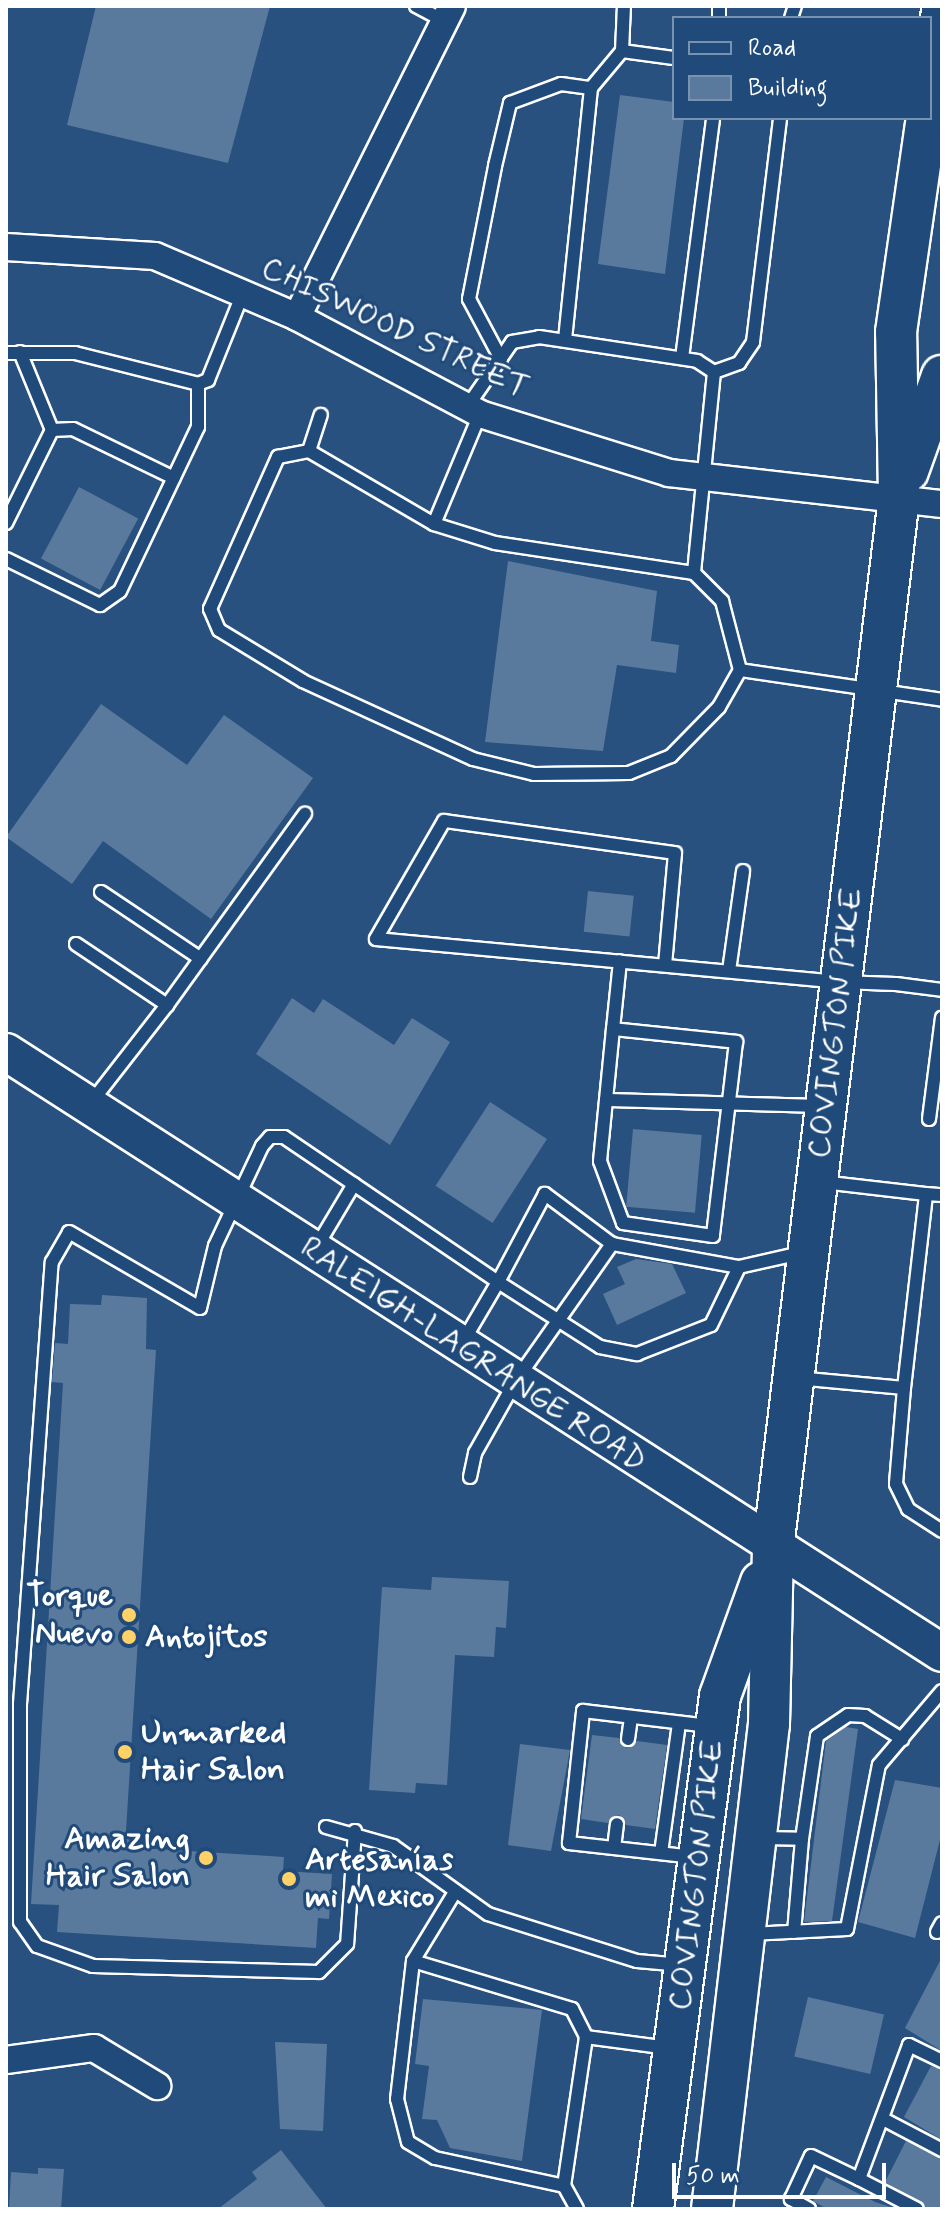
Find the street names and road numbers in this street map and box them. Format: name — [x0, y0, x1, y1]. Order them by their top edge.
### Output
street label: CHISWOOD STREET — [253, 248, 537, 408]
street label: COVINGTON PIKE — [800, 885, 872, 1161]
street label: RALEIGH-LAGRANGE ROAD — [294, 1230, 652, 1480]
street label: COVINGTON PIKE — [661, 1737, 733, 2013]

